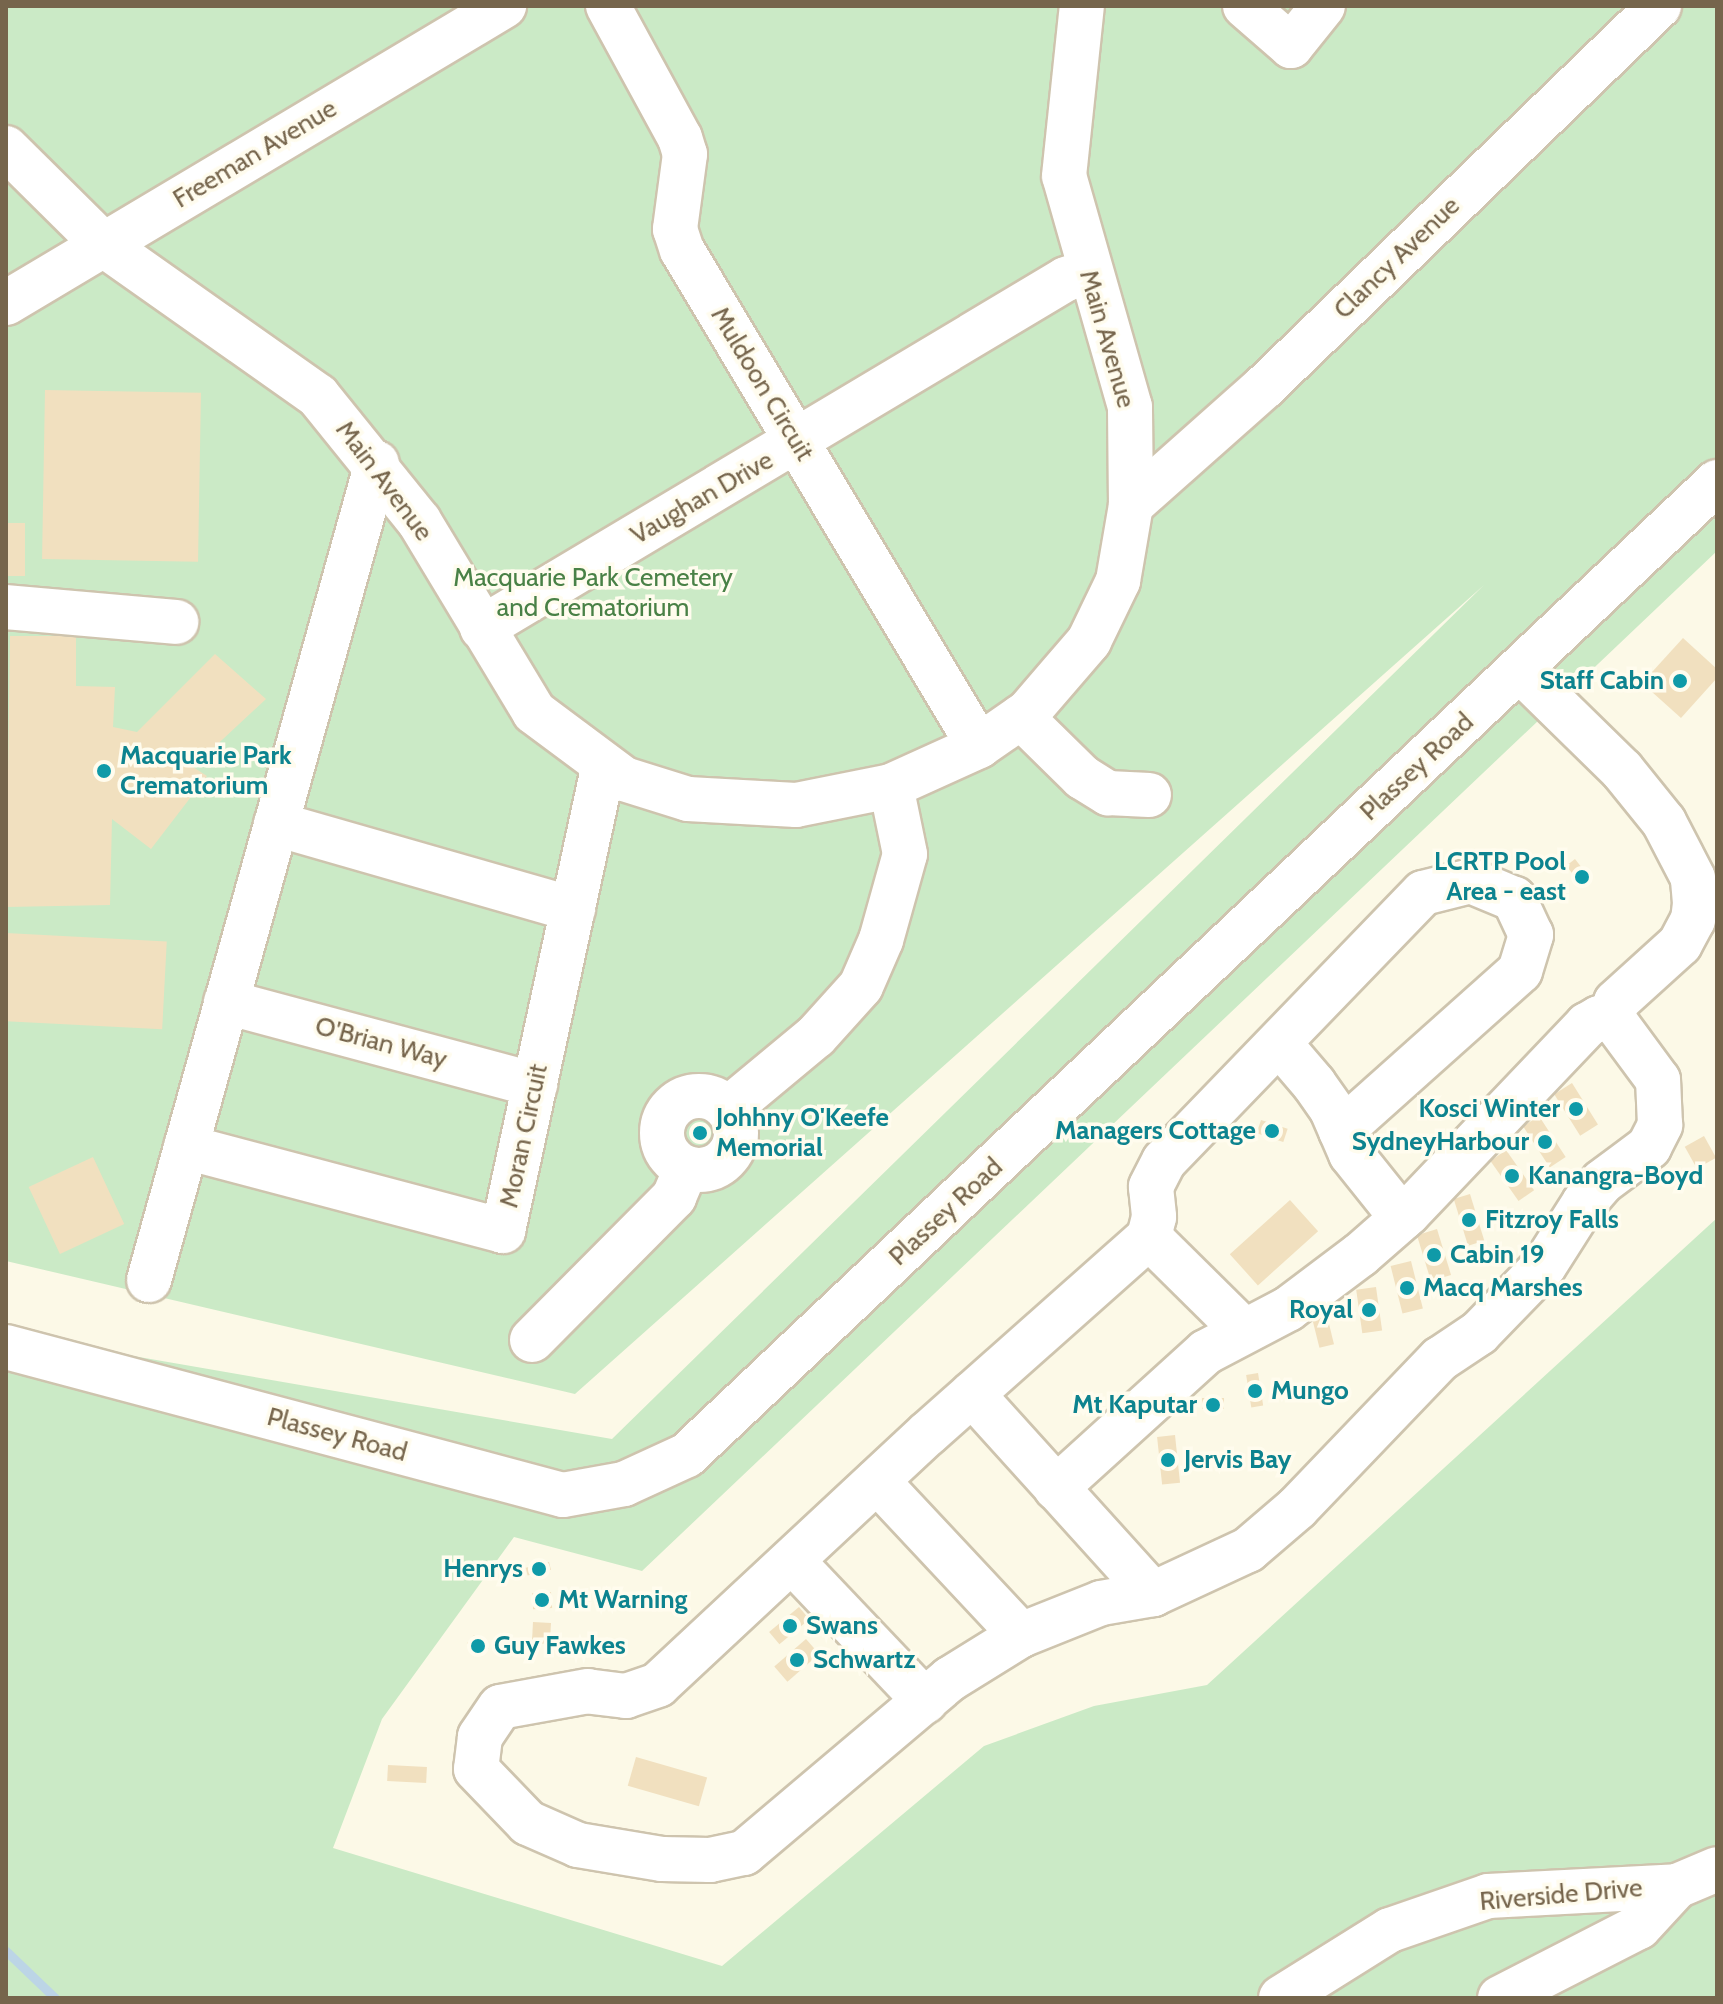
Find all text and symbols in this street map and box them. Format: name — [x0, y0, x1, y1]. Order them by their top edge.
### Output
street label: Freeman Avenue — [168, 93, 342, 215]
street label: Clancy Avenue — [1328, 190, 1466, 326]
street label: Main Avenue — [1072, 267, 1142, 411]
street label: Muldoon Circuit — [704, 301, 820, 467]
street label: Main Avenue — [329, 415, 439, 547]
street label: Vaughan Drive — [625, 445, 779, 551]
park label: Macquarie Park Cemetery and Crematorium — [453, 562, 733, 624]
place label: Staff Cabin — [1540, 665, 1664, 697]
marker: Staff Cabin — [1671, 672, 1689, 690]
street label: Plassey Road — [1354, 707, 1480, 827]
place label: Macquarie Park Crematorium — [120, 740, 292, 802]
marker: Macquarie Park Crematorium — [95, 762, 113, 780]
place label: LCRTP Pool Area - east — [1434, 846, 1566, 908]
marker: LCRTP Pool Area - east — [1573, 868, 1591, 886]
street label: O'Brian Way — [312, 1010, 450, 1076]
street label: Moran Circuit — [494, 1061, 554, 1211]
place label: Kosci Winter — [1419, 1093, 1560, 1125]
marker: Kosci Winter — [1567, 1100, 1585, 1118]
place label: Johhny O'Keefe Memorial — [716, 1102, 889, 1164]
place label: Managers Cottage — [1055, 1115, 1256, 1147]
marker: Managers Cottage — [1263, 1122, 1281, 1140]
marker: Johhny O'Keefe Memorial — [691, 1124, 709, 1142]
place label: SydneyHarbour — [1352, 1126, 1529, 1158]
marker: SydneyHarbour — [1536, 1133, 1554, 1151]
street label: Plassey Road — [883, 1152, 1009, 1272]
place label: Kanangra-Boyd — [1528, 1160, 1703, 1192]
marker: Kanangra-Boyd — [1503, 1167, 1521, 1185]
place label: Fitzroy Falls — [1485, 1204, 1619, 1236]
marker: Fitzroy Falls — [1460, 1211, 1478, 1229]
place label: Cabin 19 — [1450, 1239, 1544, 1271]
marker: Cabin 19 — [1425, 1246, 1443, 1264]
place label: Macq Marshes — [1423, 1272, 1583, 1304]
marker: Macq Marshes — [1398, 1279, 1416, 1297]
place label: Royal — [1289, 1294, 1353, 1326]
marker: Royal — [1360, 1301, 1378, 1319]
place label: Mungo — [1271, 1375, 1349, 1407]
marker: Mungo — [1246, 1382, 1264, 1400]
place label: Mt Kaputar — [1072, 1389, 1197, 1421]
marker: Mt Kaputar — [1204, 1396, 1222, 1414]
street label: Plassey Road — [264, 1401, 410, 1469]
place label: Jervis Bay — [1184, 1444, 1292, 1476]
marker: Jervis Bay — [1159, 1451, 1177, 1469]
place label: Henrys — [443, 1553, 523, 1585]
marker: Henrys — [530, 1560, 548, 1578]
place label: Mt Warning — [558, 1584, 688, 1616]
marker: Mt Warning — [533, 1591, 551, 1609]
place label: Swans — [806, 1610, 878, 1642]
marker: Swans — [781, 1617, 799, 1635]
place label: Guy Fawkes — [494, 1630, 626, 1662]
marker: Guy Fawkes — [469, 1637, 487, 1655]
place label: Schwartz — [813, 1644, 915, 1676]
marker: Schwartz — [788, 1651, 806, 1669]
street label: Riverside Drive — [1478, 1872, 1644, 1918]

